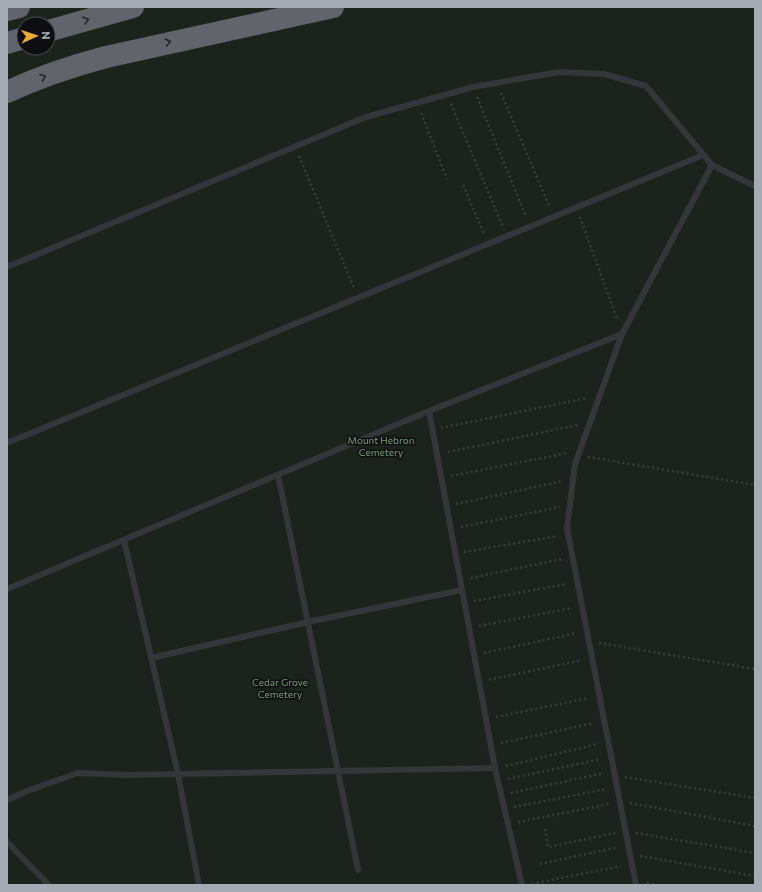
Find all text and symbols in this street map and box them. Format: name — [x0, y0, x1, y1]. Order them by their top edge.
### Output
north arrow — [16, 16, 56, 56]
one-way arrow — [82, 17, 89, 25]
text: N — [40, 31, 53, 40]
one-way arrow — [165, 39, 171, 47]
one-way arrow — [39, 73, 46, 81]
park label: Mount Hebron Cemetery — [347, 434, 415, 458]
park label: Cedar Grove Cemetery — [252, 676, 308, 700]

